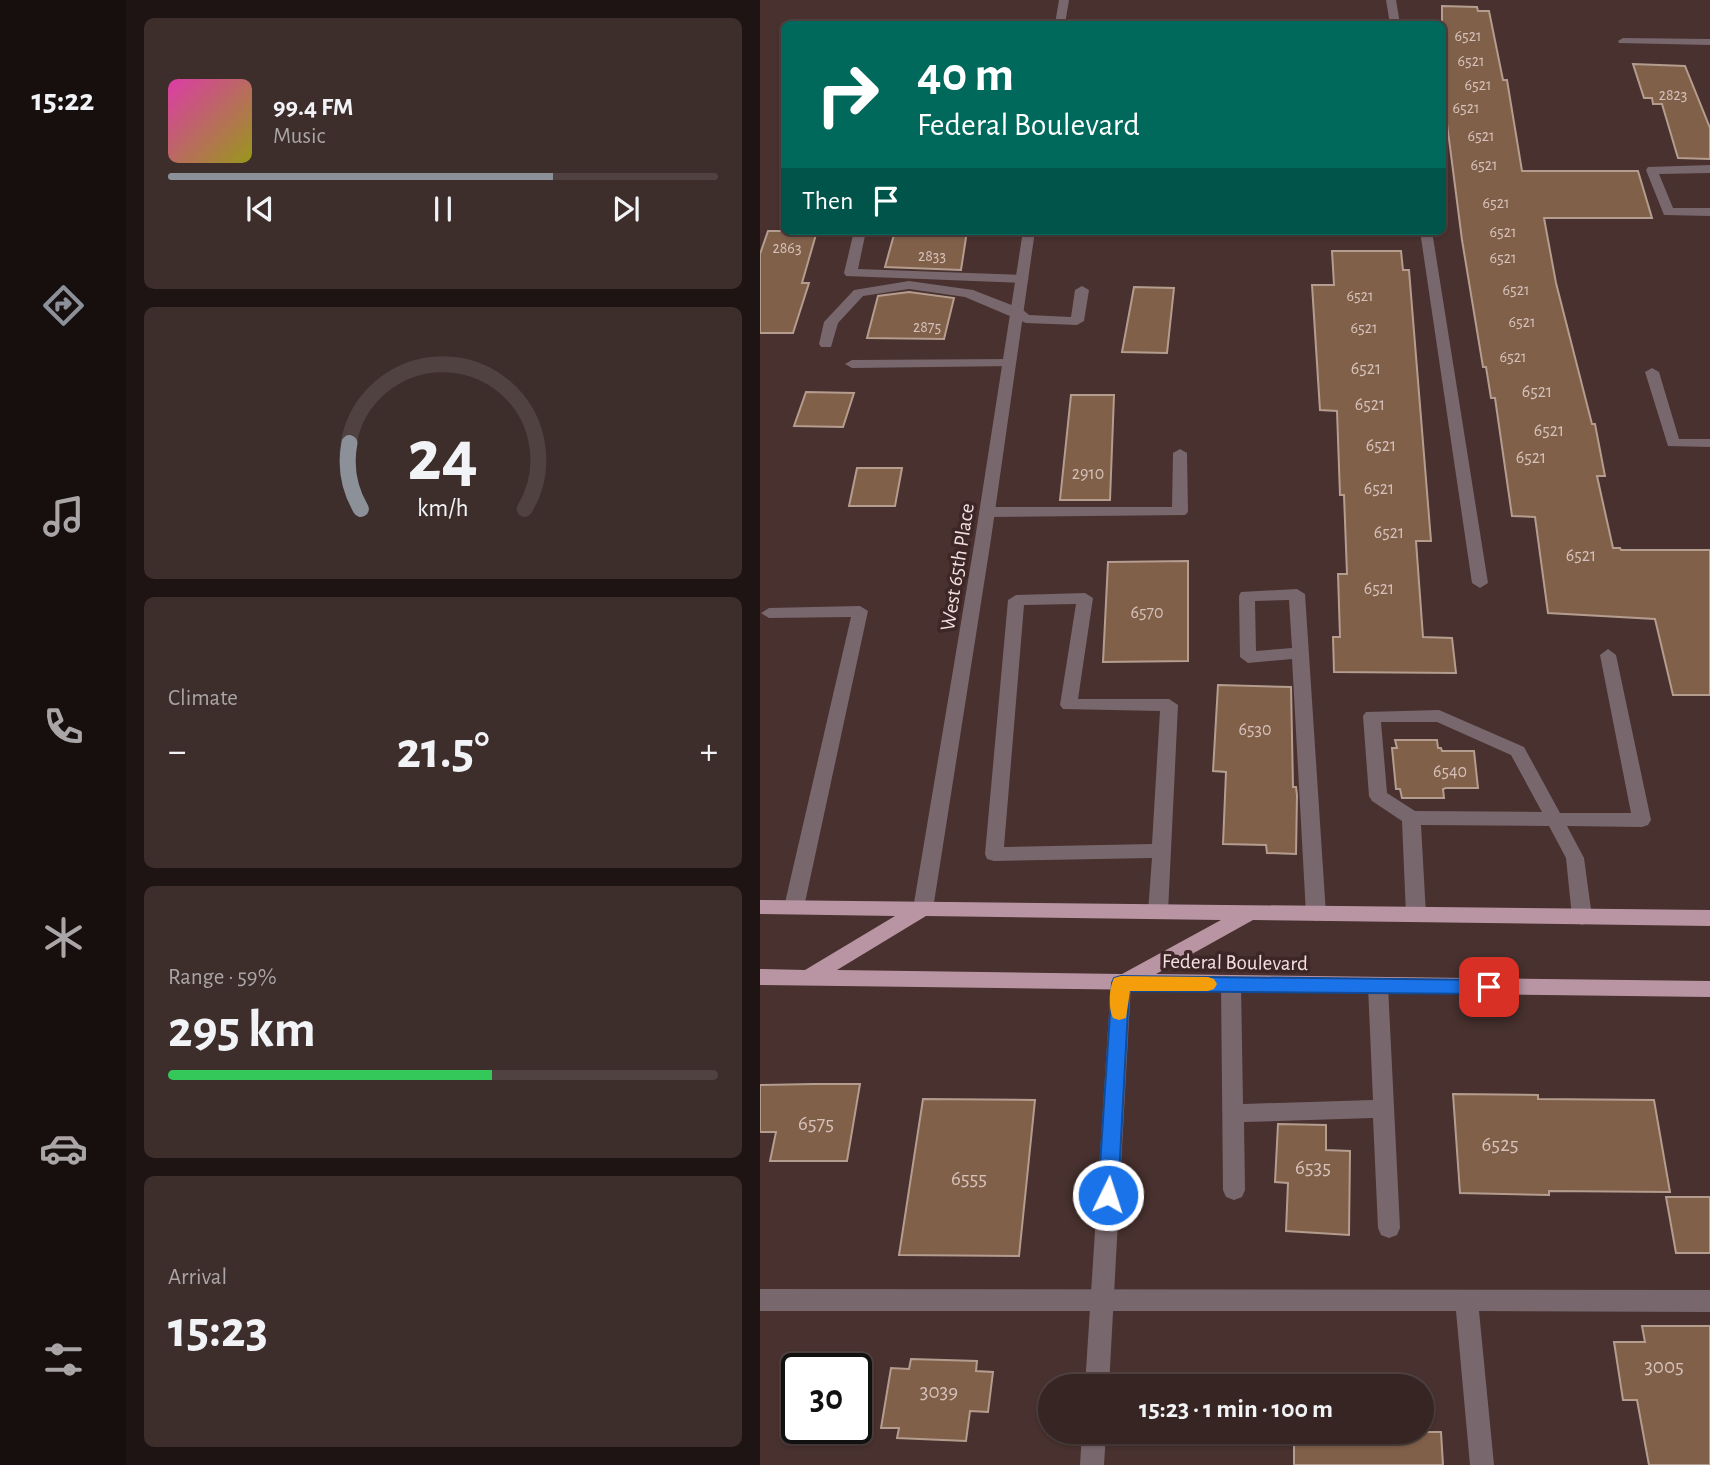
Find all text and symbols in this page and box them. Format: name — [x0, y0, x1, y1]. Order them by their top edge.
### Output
house number: 6521 — [1455, 28, 1482, 44]
icon: right — [802, 49, 893, 140]
text: 40 m — [917, 51, 1014, 100]
house number: 6521 — [1458, 53, 1485, 69]
house number: 6521 — [1465, 77, 1492, 93]
text: 15:22 — [32, 84, 94, 116]
house number: 2823 — [1659, 87, 1687, 103]
text: 99.4 FM — [273, 94, 353, 120]
house number: 6521 — [1453, 100, 1480, 116]
text: Federal Boulevard — [917, 109, 1140, 141]
text: Music — [273, 125, 325, 148]
house number: 6521 — [1468, 128, 1495, 144]
house number: 6521 — [1471, 157, 1498, 173]
icon: arrive — [867, 182, 905, 220]
text: Then — [802, 188, 853, 214]
icon: previous — [241, 190, 279, 228]
icon: pause — [424, 190, 462, 228]
icon: next — [607, 190, 645, 228]
house number: 6521 — [1483, 195, 1510, 211]
house number: 6521 — [1490, 224, 1517, 240]
house number: 2863 — [773, 240, 801, 256]
house number: 2833 — [918, 248, 946, 264]
house number: 6521 — [1490, 250, 1517, 266]
icon: directions — [39, 281, 88, 330]
house number: 6521 — [1503, 282, 1530, 298]
house number: 6521 — [1347, 288, 1374, 304]
house number: 6521 — [1509, 314, 1536, 330]
house number: 2875 — [913, 319, 941, 335]
house number: 6521 — [1351, 320, 1378, 336]
house number: 6521 — [1500, 349, 1527, 365]
house number: 6521 — [1351, 360, 1381, 378]
house number: 6521 — [1522, 383, 1552, 401]
house number: 6521 — [1355, 396, 1385, 414]
text: 24 — [408, 422, 478, 495]
house number: 6521 — [1534, 422, 1564, 440]
house number: 6521 — [1366, 437, 1396, 455]
house number: 6521 — [1516, 449, 1546, 467]
house number: 2910 — [1072, 465, 1104, 483]
house number: 6521 — [1364, 480, 1394, 498]
icon: music — [39, 492, 88, 541]
text: km/h — [417, 496, 469, 521]
street label: West 65th Place — [937, 502, 978, 632]
house number: 6521 — [1374, 524, 1404, 542]
house number: 6521 — [1566, 547, 1596, 565]
house number: 6521 — [1364, 580, 1394, 598]
house number: 6570 — [1131, 604, 1164, 622]
text: Climate — [168, 687, 238, 710]
icon: phone — [39, 702, 88, 751]
house number: 6530 — [1239, 721, 1271, 739]
text: 21.5° — [397, 725, 489, 777]
text: − — [168, 733, 186, 771]
text: + — [700, 733, 718, 771]
house number: 6540 — [1433, 763, 1467, 781]
icon: climate — [39, 913, 88, 962]
street label: Federal Boulevard — [1162, 951, 1308, 974]
pin — [1459, 957, 1519, 1017]
text: Range · 59% — [168, 966, 277, 989]
icon: arrive — [1470, 968, 1508, 1006]
text: 295 km — [168, 1004, 316, 1056]
house number: 6575 — [798, 1113, 834, 1134]
icon: car — [39, 1124, 88, 1173]
house number: 6525 — [1482, 1134, 1518, 1155]
house number: 6535 — [1295, 1157, 1331, 1178]
position arrow — [1071, 1158, 1145, 1232]
house number: 6555 — [951, 1168, 987, 1189]
text: Arrival — [168, 1266, 227, 1289]
text: 15:23 — [168, 1304, 268, 1356]
icon: filters — [39, 1335, 88, 1384]
speed limit sign: 30 — [781, 1353, 872, 1444]
house number: 3005 — [1644, 1356, 1684, 1377]
house number: 3039 — [920, 1381, 958, 1402]
text: 15:23 · 1 min · 100 m — [1139, 1396, 1333, 1422]

